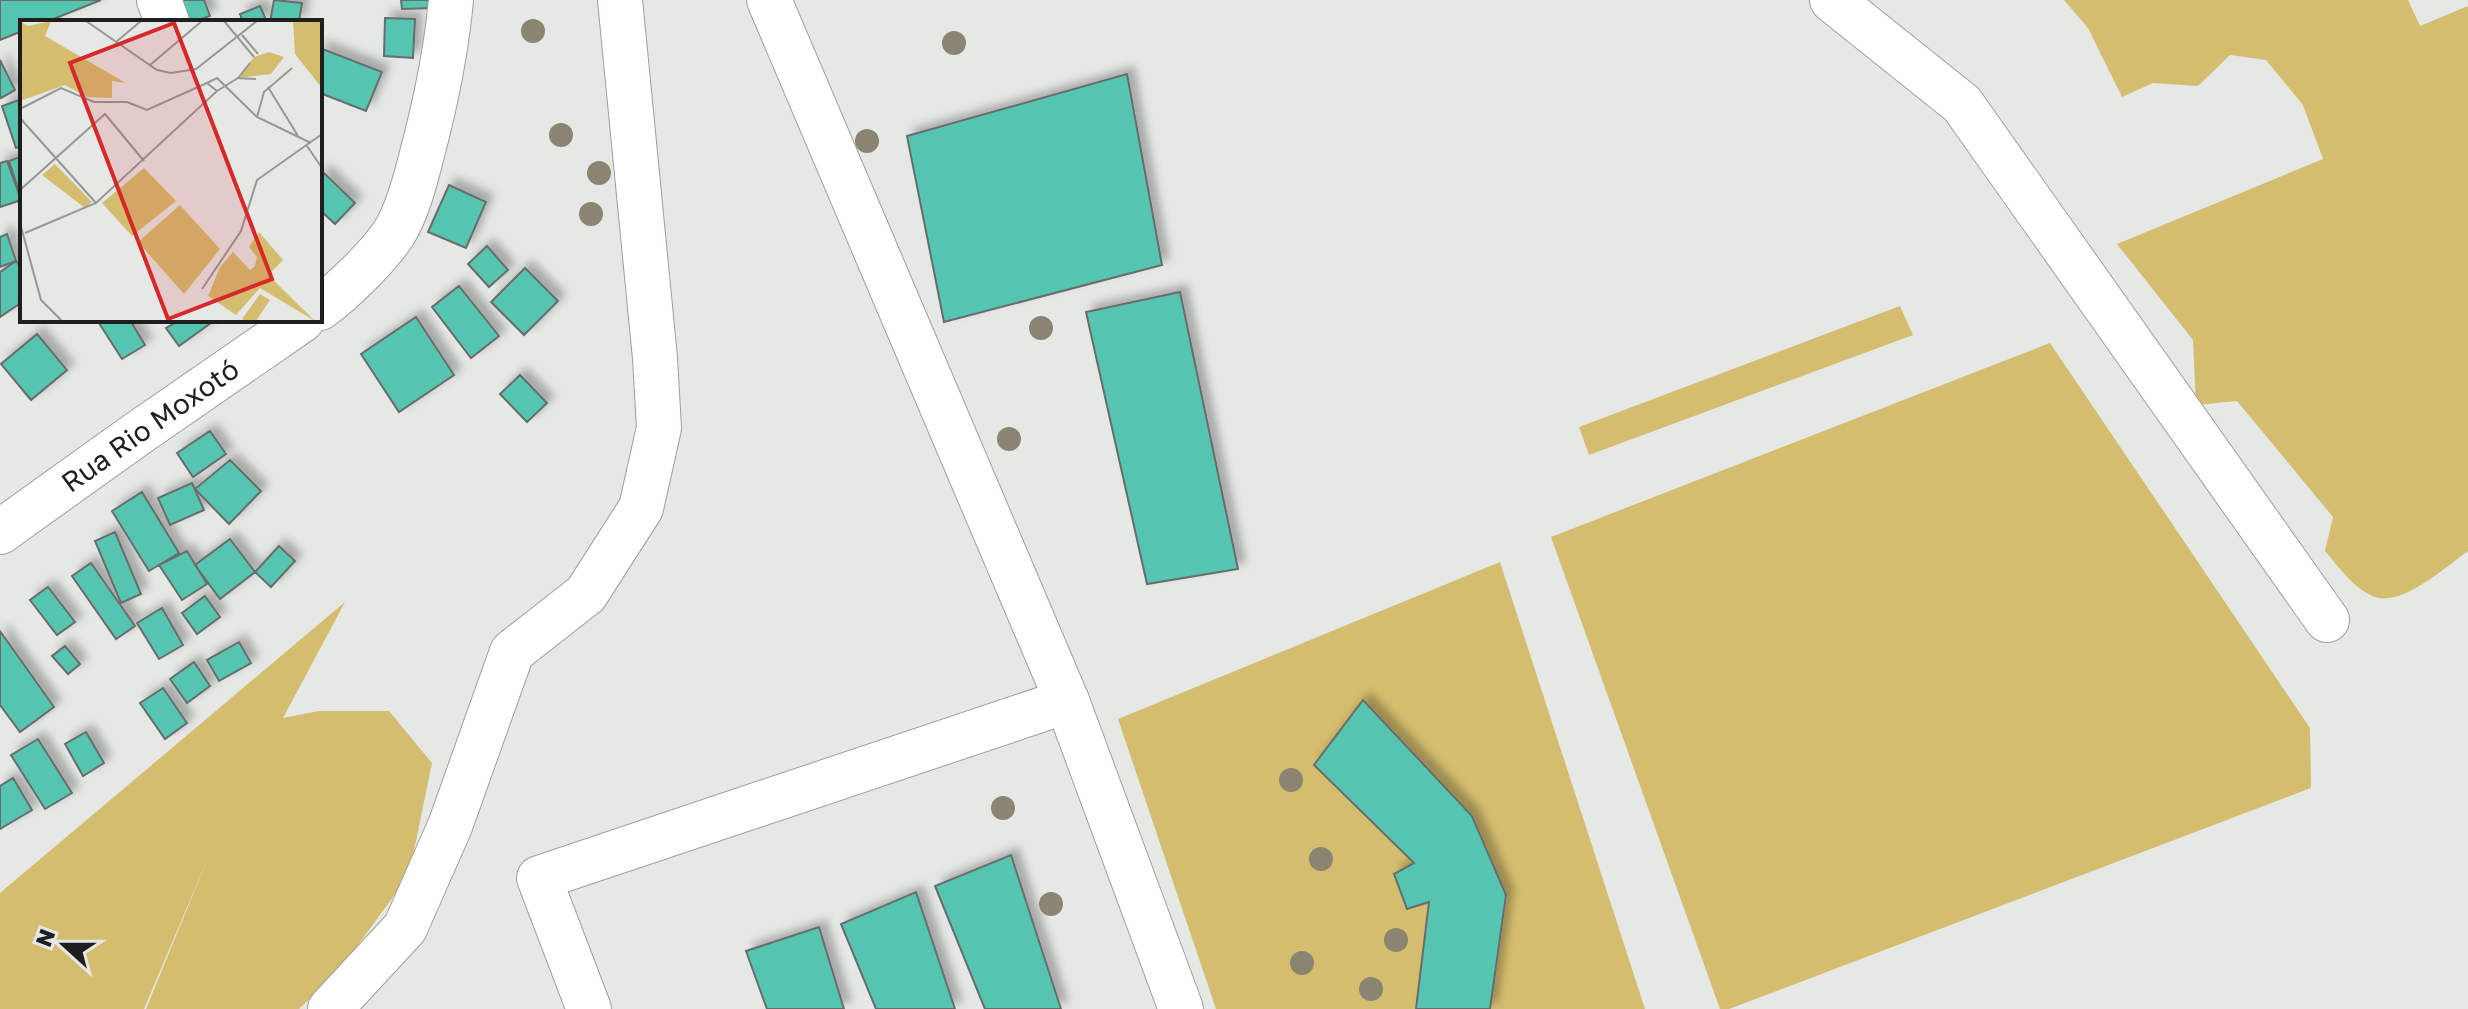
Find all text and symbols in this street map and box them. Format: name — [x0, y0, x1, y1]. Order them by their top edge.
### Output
inset map — [20, 20, 322, 322]
street label: Rua Rio Moxotó — [55, 352, 245, 499]
north arrow — [24, 905, 104, 985]
text: N — [29, 925, 60, 950]

